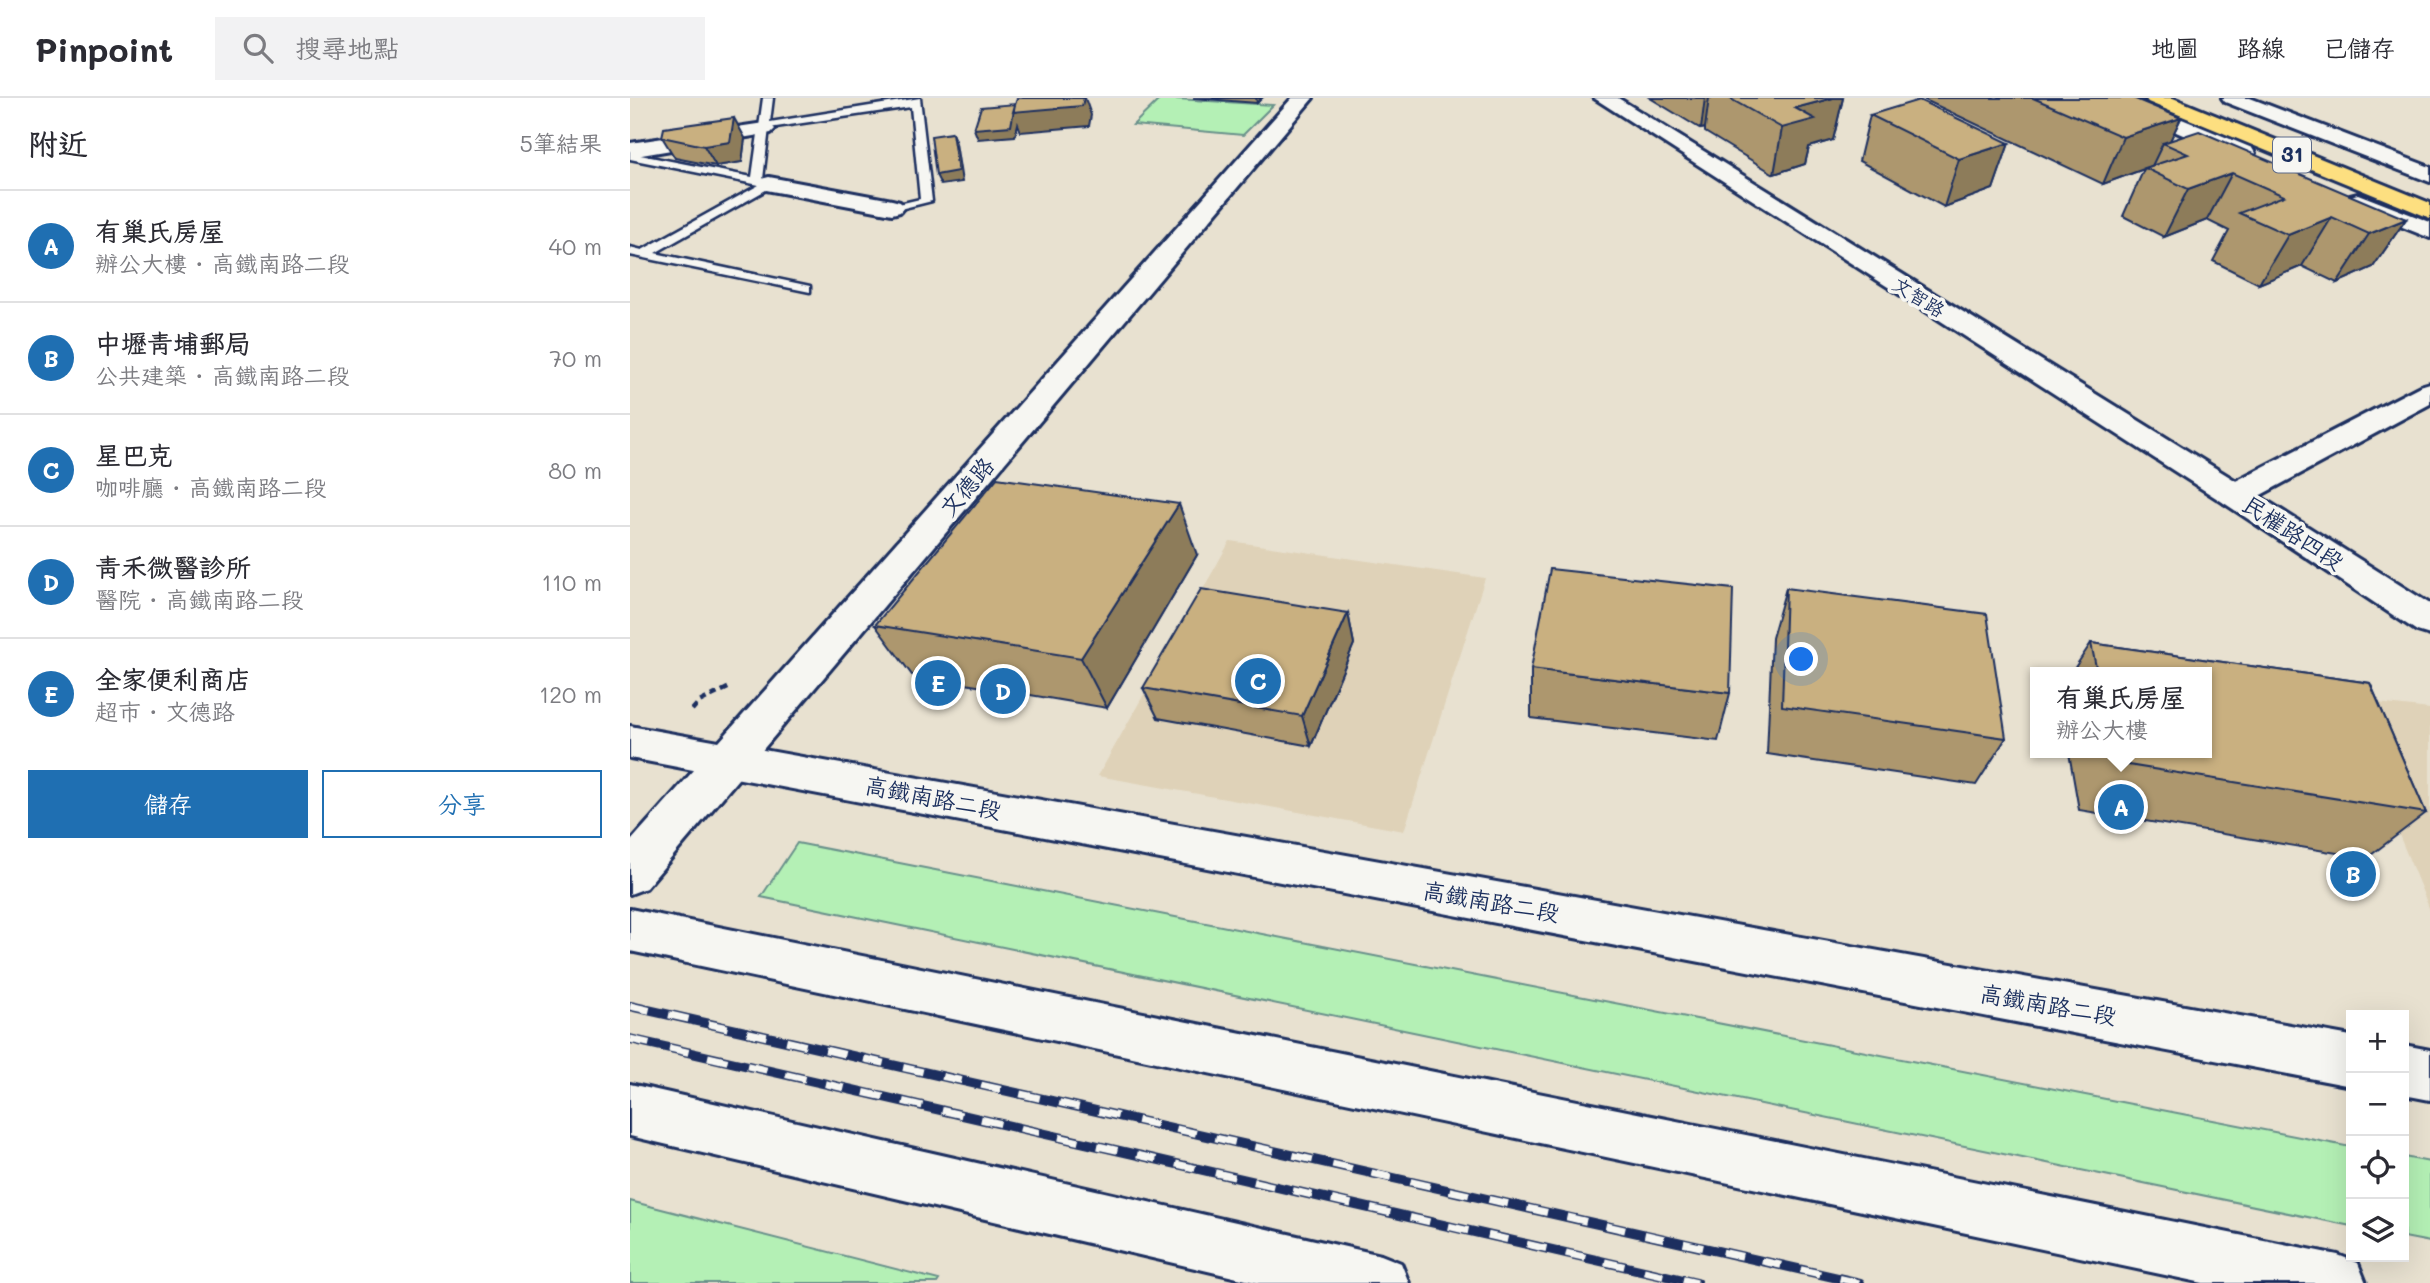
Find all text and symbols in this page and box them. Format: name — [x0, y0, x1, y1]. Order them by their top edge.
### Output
search box — [215, 17, 705, 80]
text: Pinpoint — [35, 27, 173, 70]
icon: search — [239, 29, 277, 67]
text: 搜尋地點 — [295, 31, 399, 65]
text: 地圖 — [2151, 32, 2199, 63]
text: 路線 — [2237, 32, 2285, 63]
text: 已儲存 — [2323, 32, 2395, 63]
text: 附近 — [28, 123, 88, 163]
text: 5筆結果 — [520, 128, 602, 158]
road number: 31 — [2273, 138, 2311, 172]
text: 有巢氏房屋 — [95, 214, 225, 248]
text: A — [43, 231, 59, 261]
text: 40 m — [549, 231, 602, 261]
text: 辦公大樓 · 高鐵南路二段 — [95, 248, 350, 278]
street label: 文智路 — [1888, 271, 1950, 322]
text: 中壢青埔郵局 — [95, 326, 251, 360]
text: B — [43, 343, 59, 373]
text: 70 m — [549, 343, 602, 373]
text: 公共建築 · 高鐵南路二段 — [95, 360, 350, 390]
text: 星巴克 — [95, 438, 173, 472]
street label: 文德路 — [932, 450, 1000, 522]
text: C — [42, 455, 60, 485]
text: 80 m — [548, 455, 602, 485]
text: 咖啡廳 · 高鐵南路二段 — [95, 472, 327, 502]
street label: 民權路四段 — [2237, 488, 2350, 576]
text: 青禾微醫診所 — [95, 550, 251, 584]
text: D — [43, 567, 59, 597]
text: 110 m — [542, 567, 602, 597]
text: 醫院 · 高鐵南路二段 — [95, 584, 304, 614]
your location — [1784, 642, 1818, 676]
pin: C — [1235, 655, 1281, 707]
pin: E — [915, 657, 961, 709]
text: 全家便利商店 — [95, 662, 251, 696]
pin: D — [980, 665, 1026, 717]
popup — [2030, 667, 2212, 758]
text: E — [44, 679, 58, 709]
text: 120 m — [539, 679, 602, 709]
text: 有巢氏房屋 — [2056, 680, 2186, 714]
text: 超市 · 文德路 — [95, 696, 235, 726]
text: 辦公大樓 — [2056, 714, 2148, 744]
street label: 高鐵南路二段 — [863, 769, 1004, 825]
button: 儲存 — [28, 770, 308, 838]
button: 分享 — [322, 770, 602, 838]
pin: A — [2098, 781, 2144, 833]
pin: B — [2330, 848, 2376, 900]
street label: 高鐵南路二段 — [1421, 874, 1562, 928]
street label: 高鐵南路二段 — [1978, 977, 2119, 1031]
map controls — [2346, 1010, 2409, 1262]
button: + — [2346, 1010, 2409, 1073]
button: − — [2346, 1073, 2409, 1136]
button: locate — [2346, 1136, 2409, 1199]
button: layers — [2346, 1199, 2409, 1262]

